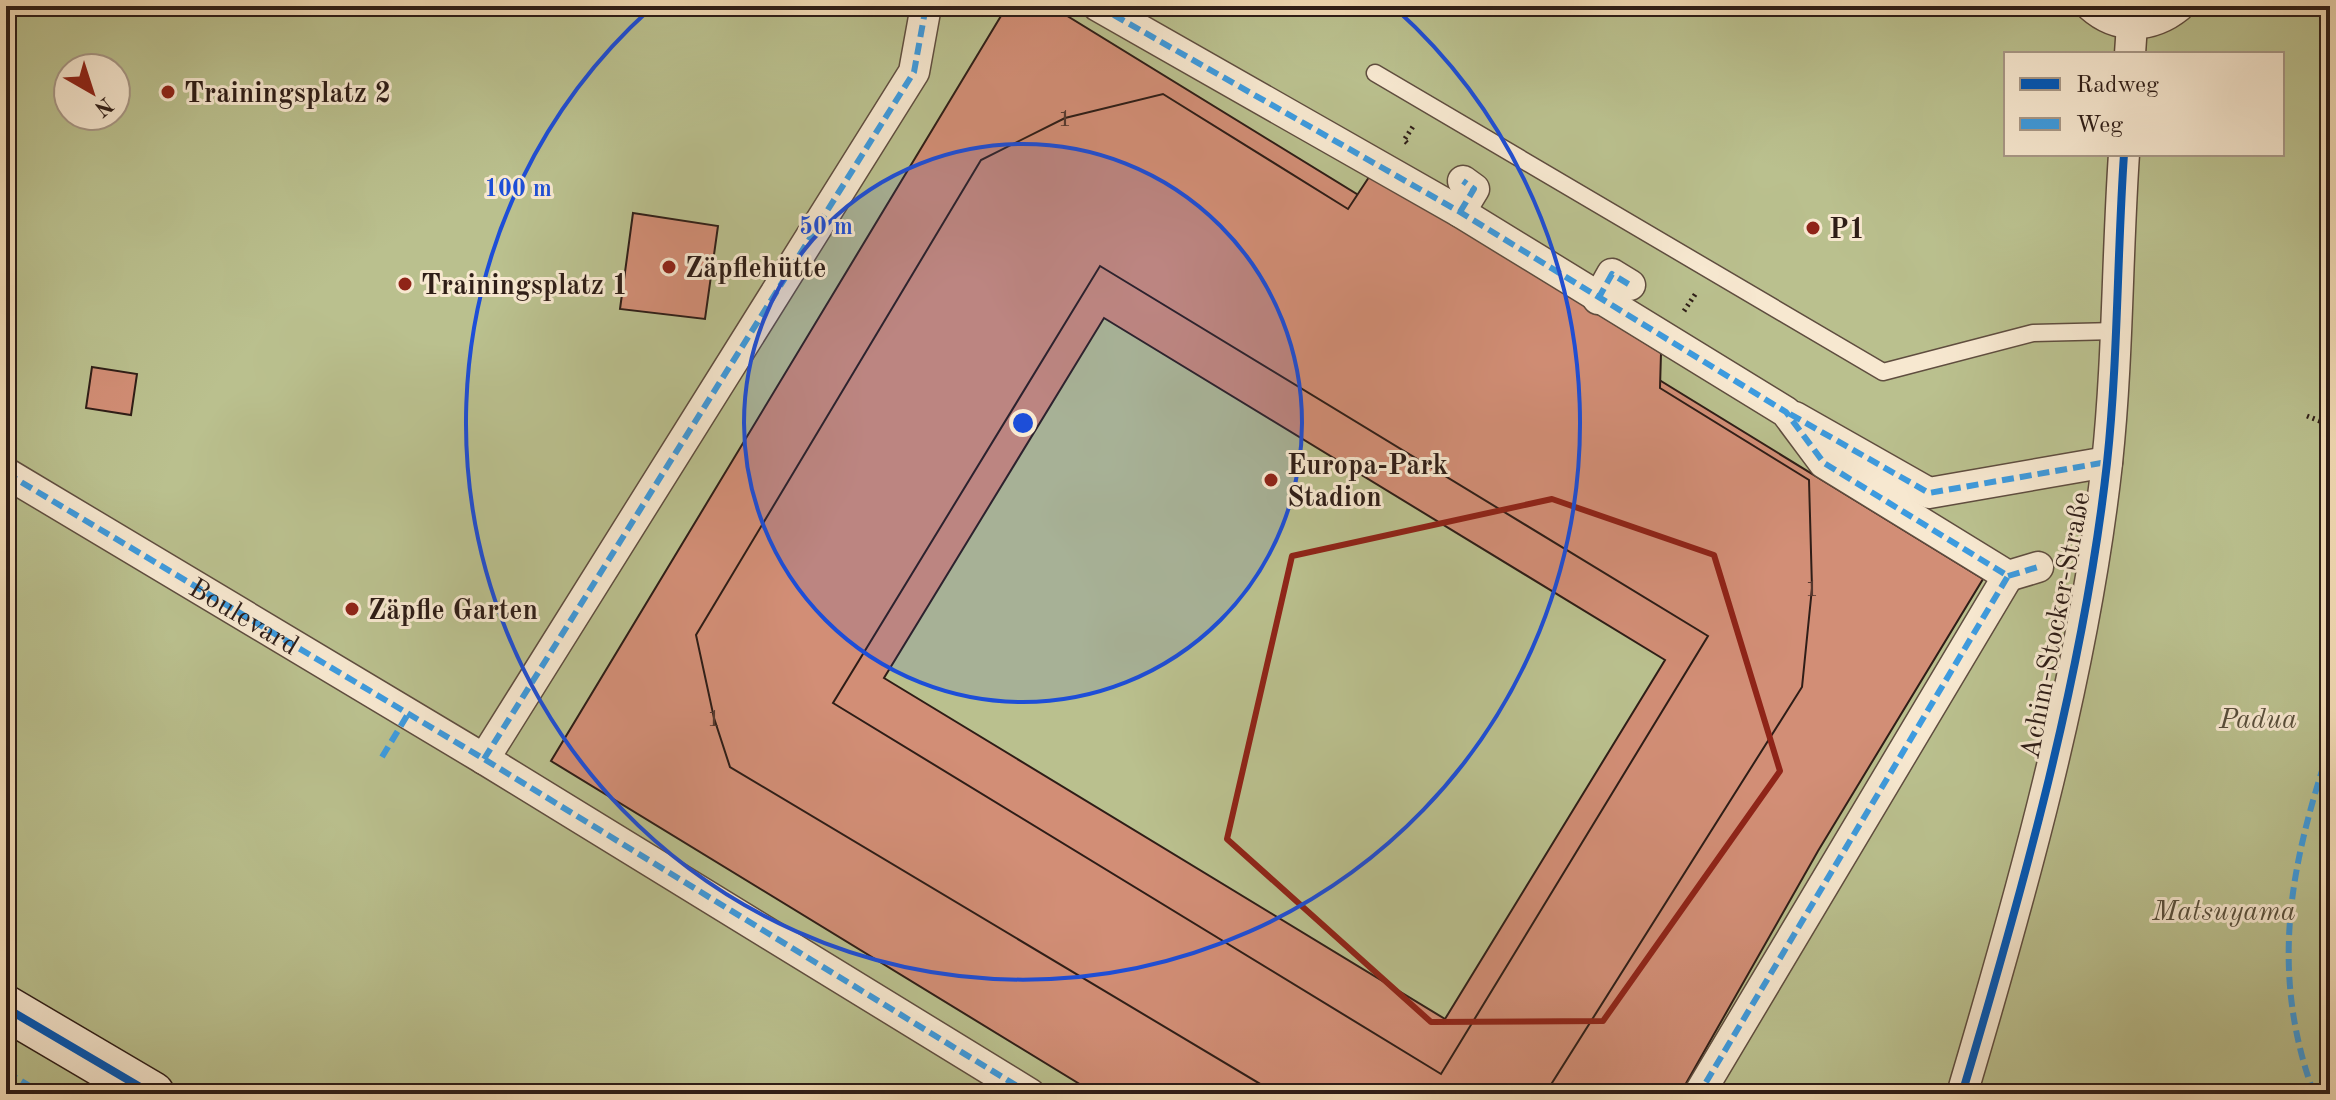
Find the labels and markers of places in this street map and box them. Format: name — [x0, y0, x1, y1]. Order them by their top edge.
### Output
place label: Trainingsplatz 2 — [184, 81, 391, 109]
marker: Trainingsplatz 2 — [159, 83, 177, 101]
place label: P1 — [1829, 217, 1865, 245]
marker: P1 — [1804, 219, 1822, 237]
place label: Zäpflehütte — [685, 256, 826, 284]
marker: Zäpflehütte — [660, 258, 678, 276]
place label: Trainingsplatz 1 — [421, 273, 628, 301]
marker: Trainingsplatz 1 — [396, 275, 414, 293]
centre of rings — [1009, 409, 1037, 437]
place label: Europa-Park Stadion — [1287, 453, 1449, 513]
marker: Europa-Park Stadion — [1262, 471, 1280, 489]
place label: Zäpfle Garten — [368, 598, 538, 626]
marker: Zäpfle Garten — [343, 600, 361, 618]

